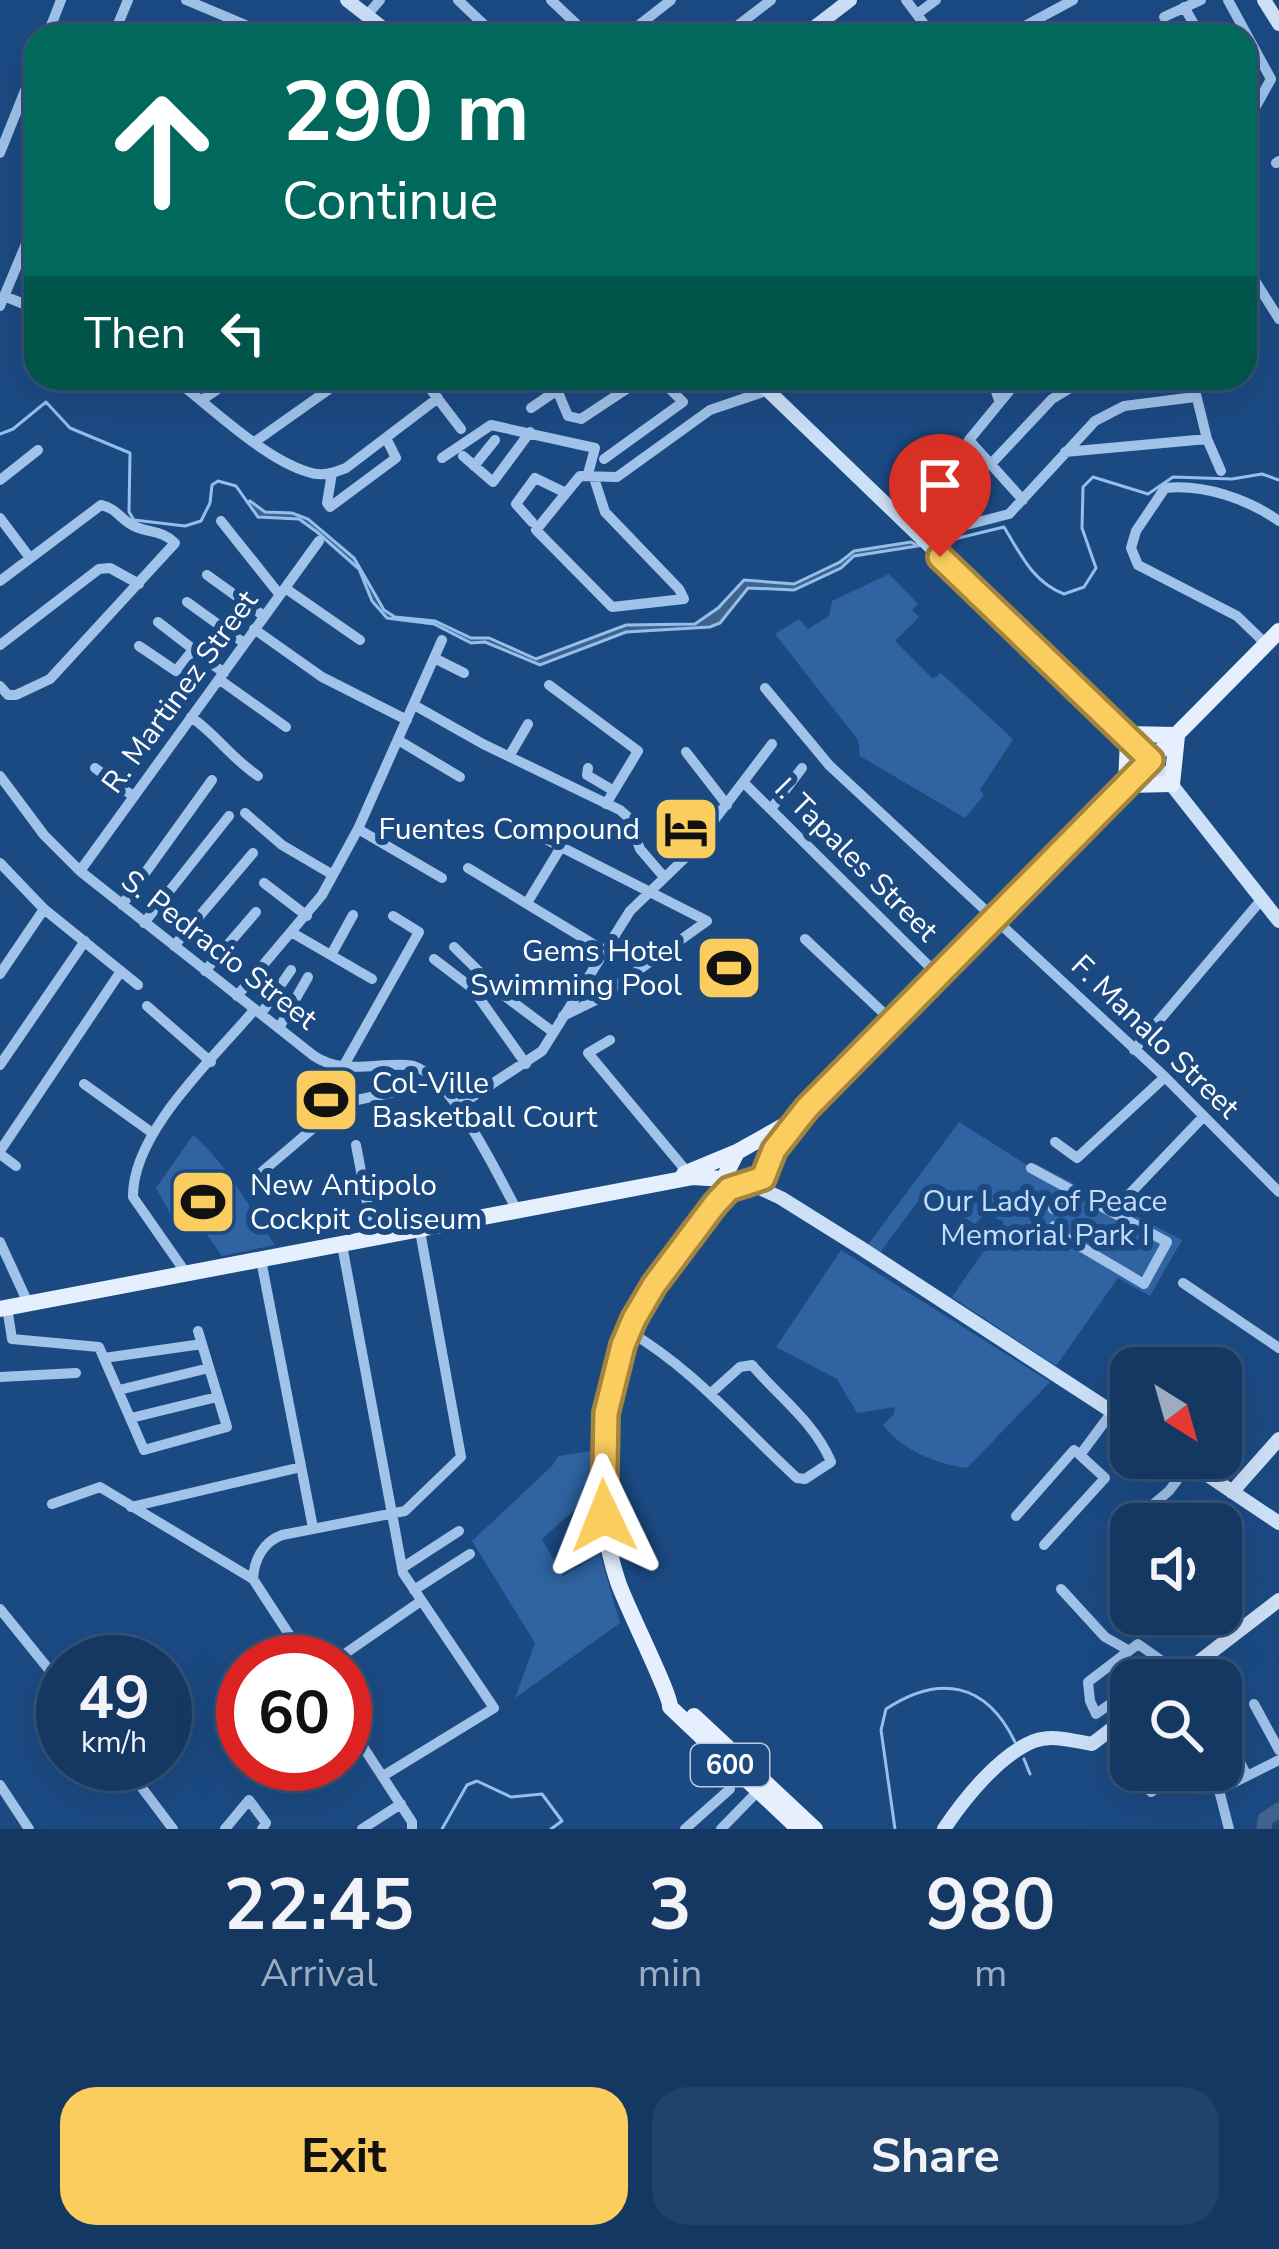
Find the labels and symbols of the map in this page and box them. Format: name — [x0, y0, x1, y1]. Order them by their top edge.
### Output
pin — [889, 434, 991, 557]
street label: R. Martinez Street — [92, 582, 268, 802]
street label: I. Tapales Street — [765, 769, 947, 951]
hotel icon: Fuentes Compound — [651, 794, 721, 864]
place label: Fuentes Compound — [379, 809, 640, 850]
street label: S. Pedracio Street — [113, 861, 326, 1040]
place label: Gems Hotel Swimming Pool — [470, 931, 682, 1006]
sports icon: Gems Hotel Swimming Pool — [694, 933, 764, 1003]
street label: F. Manalo Street — [1062, 946, 1249, 1128]
place label: Col-Ville Basketball Court — [372, 1063, 598, 1138]
sports icon: Col-Ville Basketball Court — [291, 1065, 361, 1135]
place label: New Antipolo Cockpit Coliseum — [250, 1165, 482, 1240]
sports icon: New Antipolo Cockpit Coliseum — [168, 1167, 238, 1237]
park label: Our Lady of Peace Memorial Park I — [922, 1181, 1168, 1256]
north arrow — [1110, 1347, 1242, 1479]
position arrow — [541, 1453, 667, 1579]
speed limit sign: 60 — [216, 1635, 372, 1791]
road number: 600 — [691, 1744, 769, 1786]

